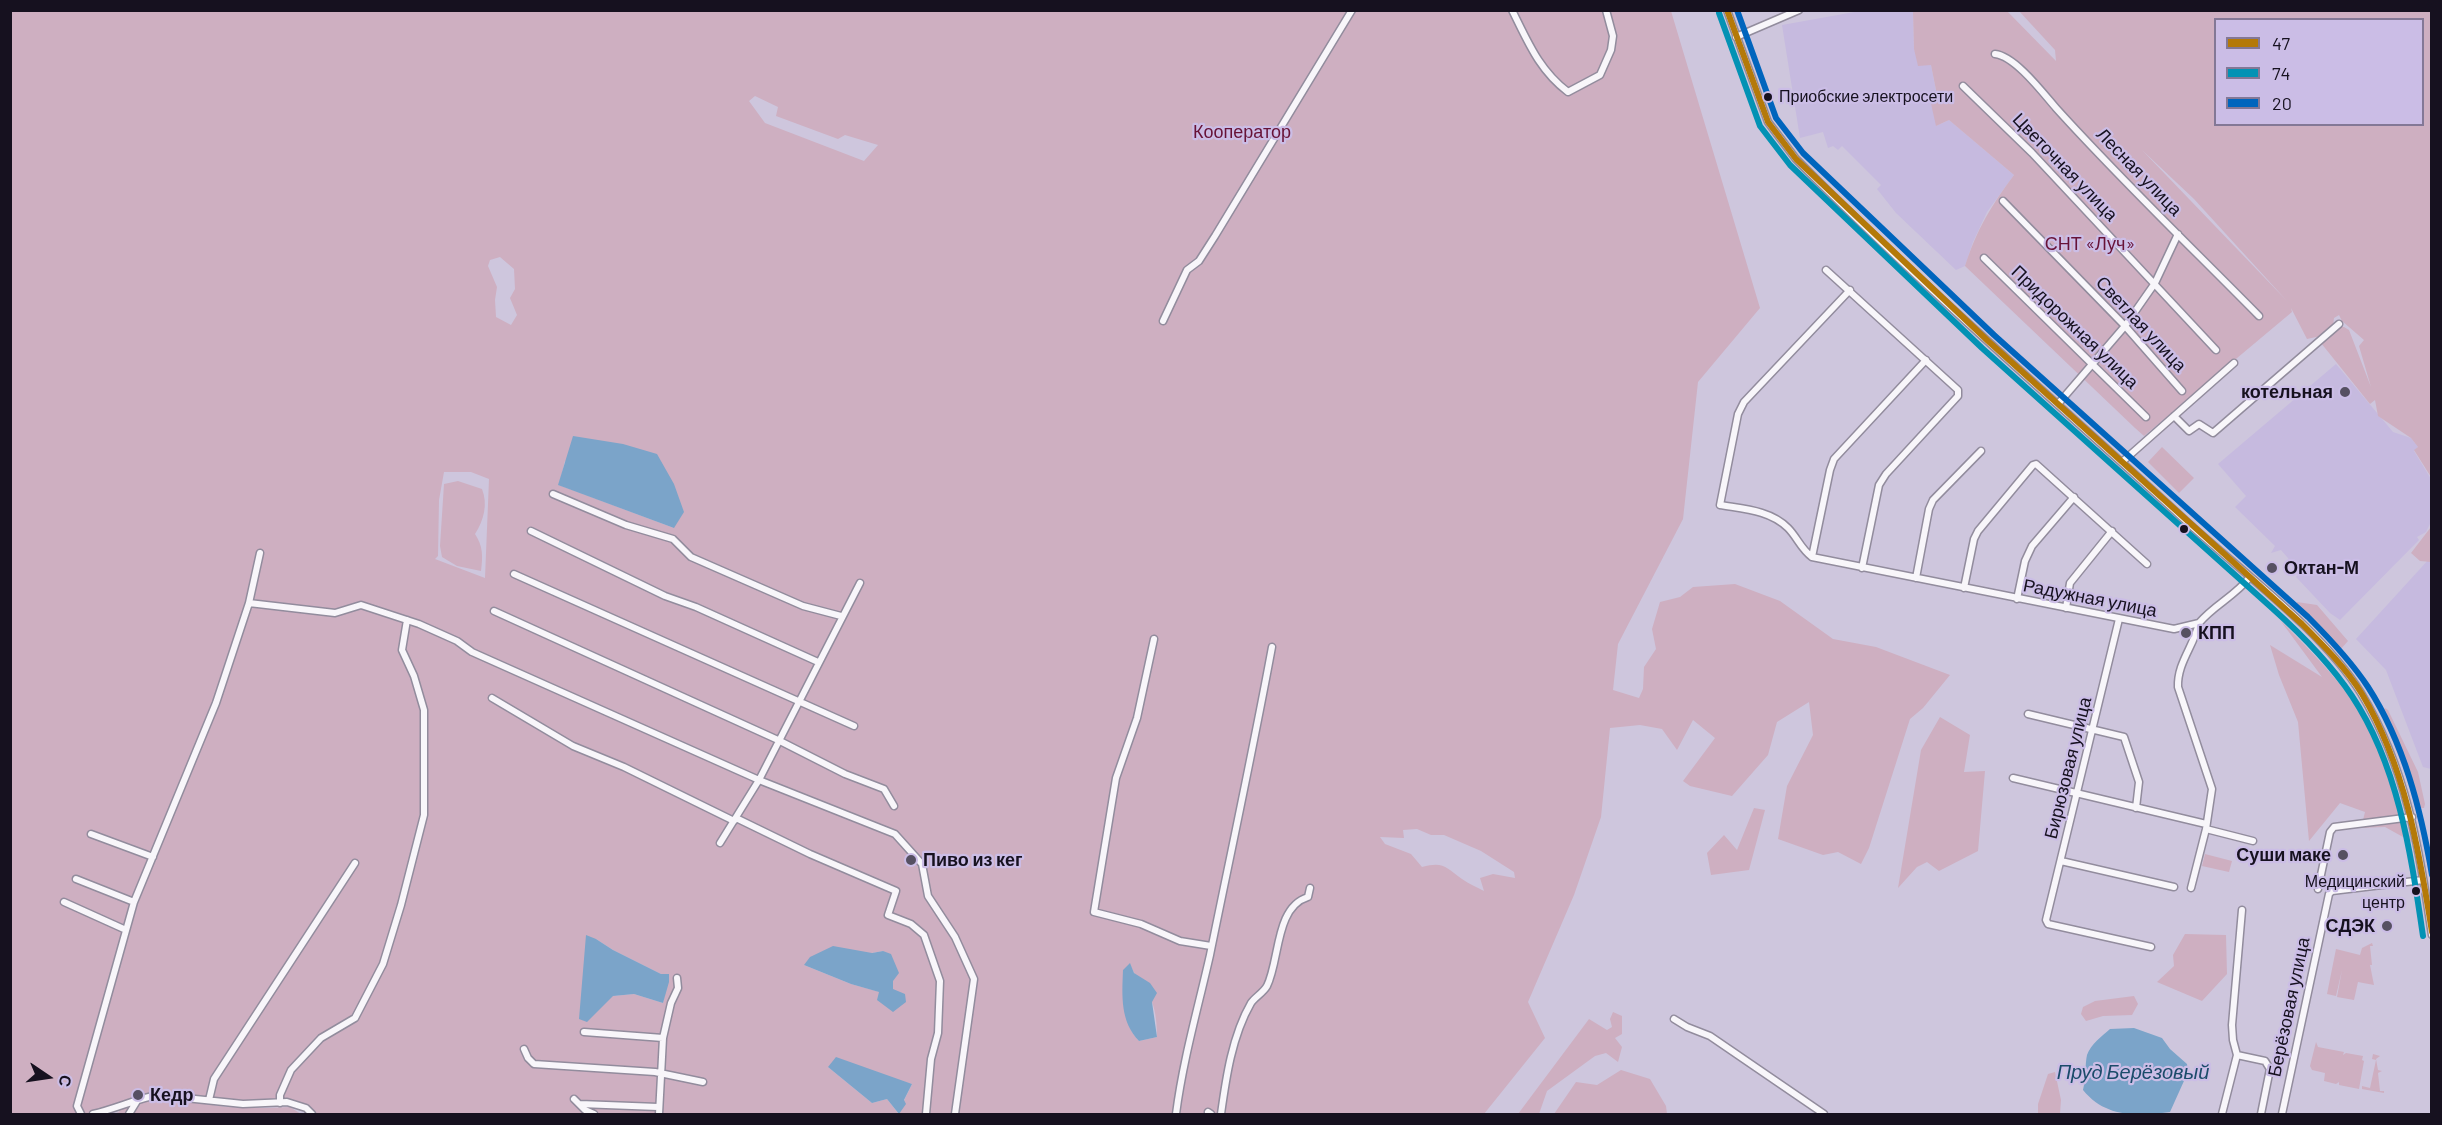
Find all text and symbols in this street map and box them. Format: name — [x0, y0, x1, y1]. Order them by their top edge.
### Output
legend — [2214, 18, 2424, 126]
text: 47 — [2272, 32, 2290, 54]
text: 74 — [2272, 62, 2290, 84]
place label: Приобские электросети — [1779, 87, 1953, 107]
marker: Приобские электросети — [1762, 91, 1774, 103]
text: 20 — [2272, 92, 2292, 114]
street label: Цветочная улица — [2008, 108, 2122, 226]
park label: Кооператор — [1193, 121, 1291, 143]
street label: Лесная улица — [2092, 124, 2186, 220]
park label: СНТ «Луч» — [2045, 233, 2135, 255]
street label: Придорожная улица — [2007, 261, 2143, 393]
street label: Светлая улица — [2091, 272, 2191, 376]
place label: котельная — [2241, 381, 2333, 403]
marker: котельная — [2338, 385, 2352, 399]
unlabelled marker — [2178, 523, 2190, 535]
place label: Октан-М — [2284, 557, 2359, 579]
marker: Октан-М — [2265, 561, 2279, 575]
street label: Радужная улица — [2021, 574, 2159, 622]
place label: КПП — [2198, 622, 2235, 644]
marker: КПП — [2179, 626, 2193, 640]
street label: Бирюзовая улица — [2040, 695, 2096, 841]
place label: Суши маке — [2236, 844, 2331, 866]
marker: Суши маке — [2336, 848, 2350, 862]
place label: Пиво из кег — [923, 849, 1023, 871]
marker: Пиво из кег — [904, 853, 918, 867]
place label: Медицинский центр — [2305, 872, 2405, 910]
marker: Медицинский центр — [2410, 885, 2422, 897]
place label: СДЭК — [2326, 915, 2375, 937]
marker: СДЭК — [2380, 919, 2394, 933]
street label: Берёзовая улица — [2264, 935, 2314, 1079]
north arrow — [18, 1047, 78, 1107]
water label: Пруд Берёзовый — [2057, 1060, 2209, 1084]
text: С — [55, 1073, 77, 1089]
place label: Кедр — [150, 1084, 193, 1106]
marker: Кедр — [131, 1088, 145, 1102]

